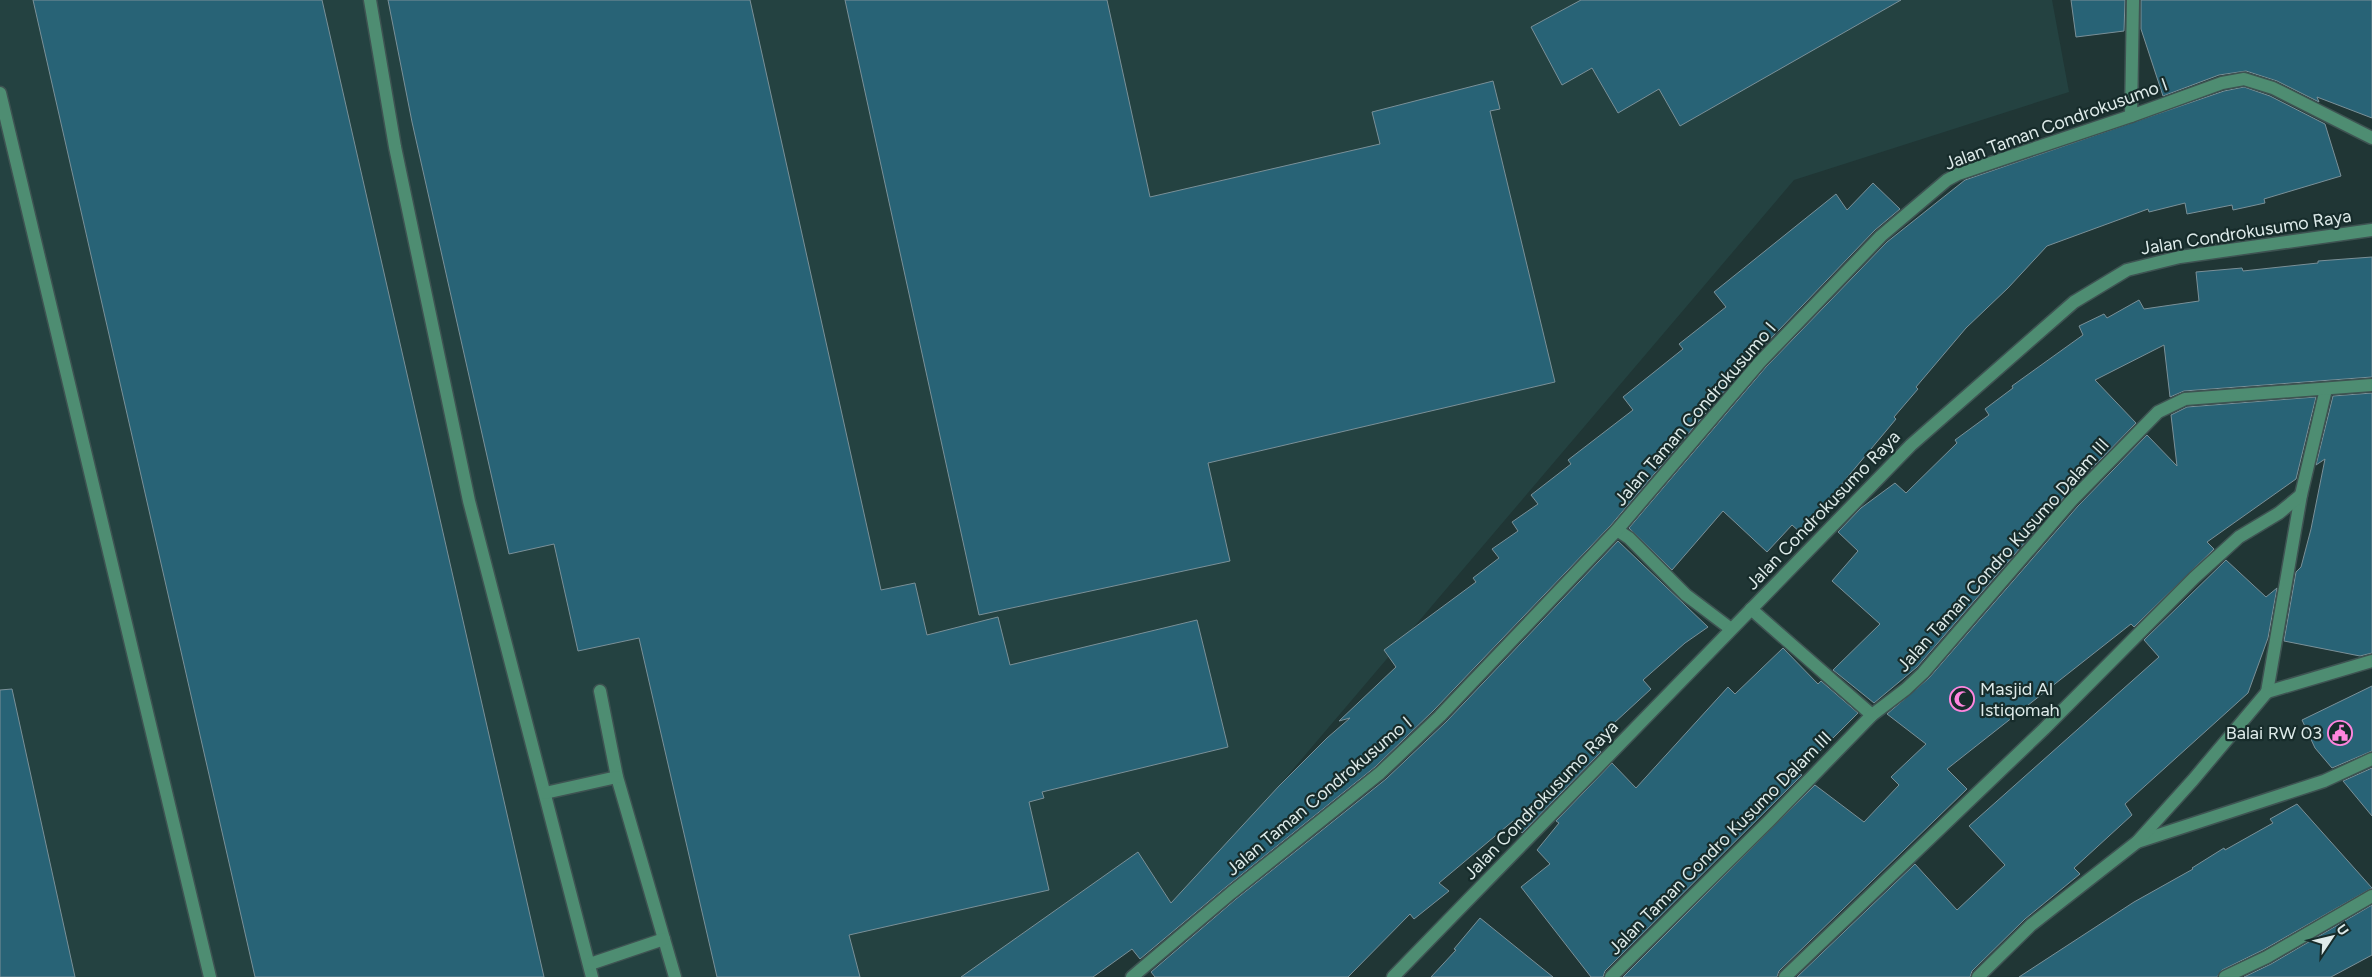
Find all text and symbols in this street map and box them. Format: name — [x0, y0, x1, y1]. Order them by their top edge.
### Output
street label: Jalan Taman Condrokusumo I — [1941, 73, 2171, 175]
street label: Jalan Condrokusumo Raya — [2139, 204, 2353, 260]
street label: Jalan Taman Condrokusumo I — [1609, 318, 1781, 510]
street label: Jalan Condrokusumo Raya — [1741, 426, 1905, 594]
street label: Jalan Taman Condro Kusumo Dalam III — [1892, 434, 2114, 676]
place label: Masjid Al Istiqomah — [1980, 678, 2060, 721]
mosque icon: Masjid Al Istiqomah — [1949, 686, 1975, 712]
street label: Jalan Taman Condrokusumo I — [1222, 712, 1416, 880]
street label: Jalan Condrokusumo Raya — [1459, 716, 1623, 884]
public building icon: Balai RW 03 — [2327, 720, 2353, 746]
place label: Balai RW 03 — [2226, 722, 2322, 744]
street label: Jalan Taman Condro Kusumo Dalam III — [1604, 727, 1836, 959]
north arrow — [2307, 912, 2357, 962]
text: U — [2332, 921, 2352, 939]

